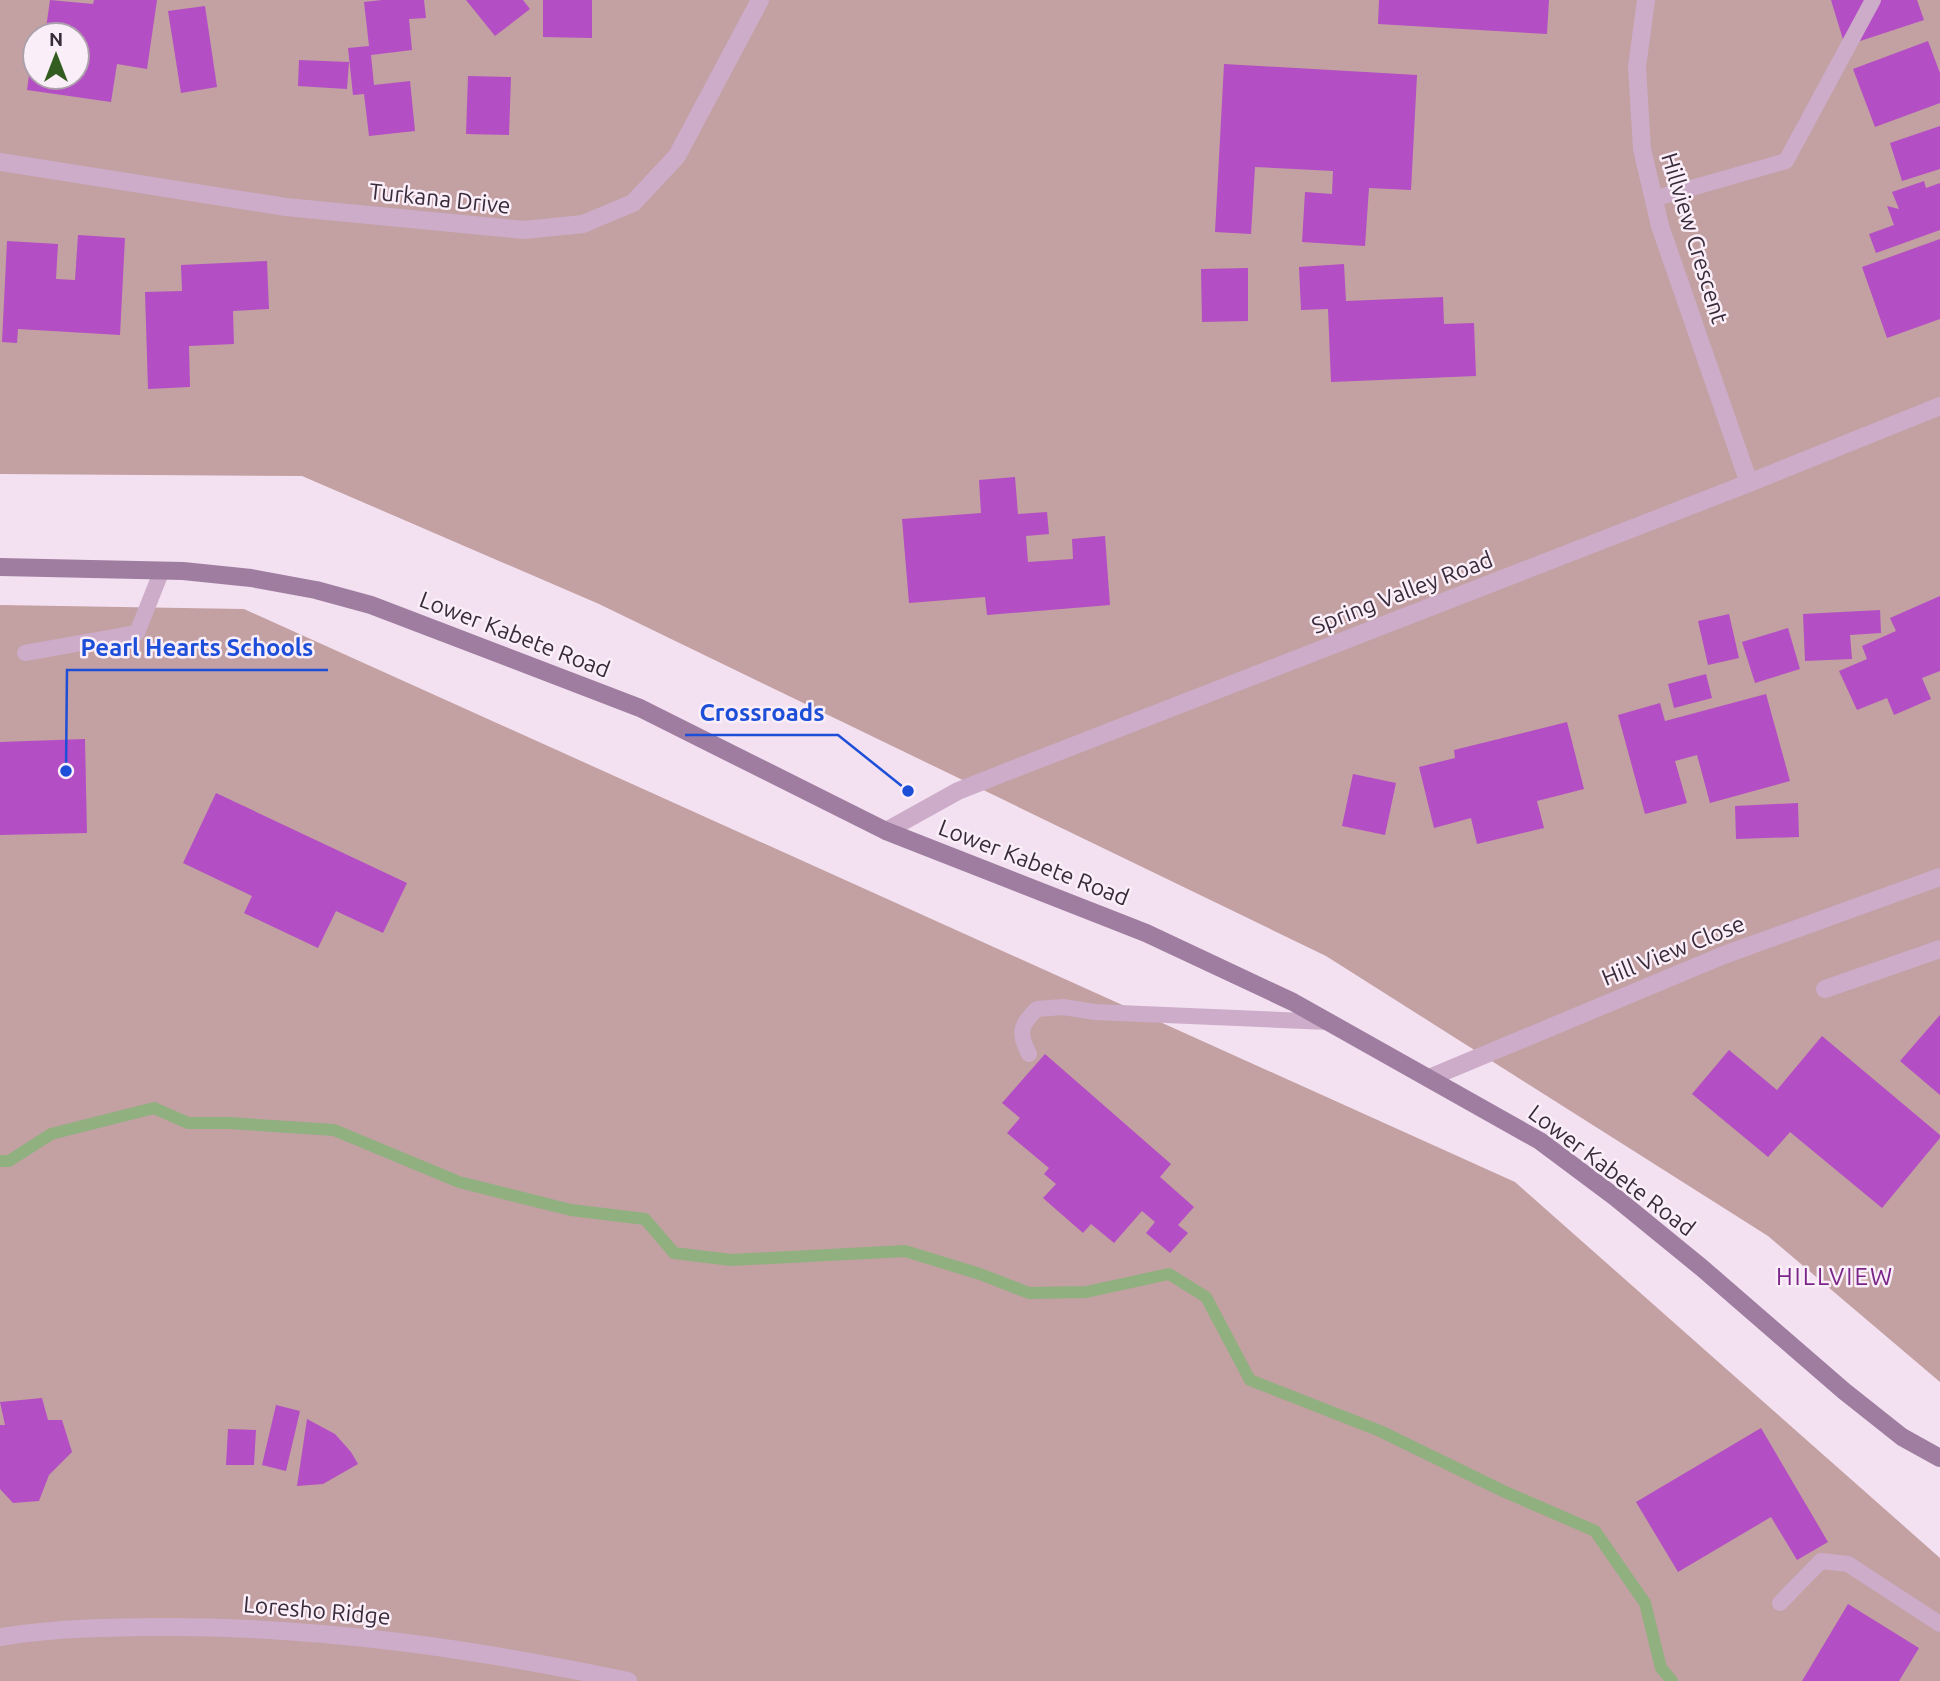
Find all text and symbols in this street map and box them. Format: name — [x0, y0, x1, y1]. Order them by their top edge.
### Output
north arrow — [21, 21, 91, 91]
text: N — [49, 28, 63, 50]
street label: Hillview Crescent — [1657, 150, 1733, 326]
street label: Turkana Drive — [368, 178, 512, 218]
street label: Spring Valley Road — [1308, 546, 1496, 638]
street label: Lower Kabete Road — [416, 586, 614, 682]
callout: Pearl Hearts Schools — [67, 625, 328, 670]
text: Pearl Hearts Schools — [81, 634, 313, 661]
callout: Crossroads — [685, 690, 838, 735]
text: Crossroads — [700, 699, 824, 726]
street label: Lower Kabete Road — [935, 814, 1133, 910]
street label: Hill View Close — [1598, 910, 1748, 990]
street label: Lower Kabete Road — [1524, 1099, 1700, 1241]
district label: HILLVIEW — [1776, 1263, 1894, 1290]
street label: Loresho Ridge — [242, 1591, 392, 1629]

